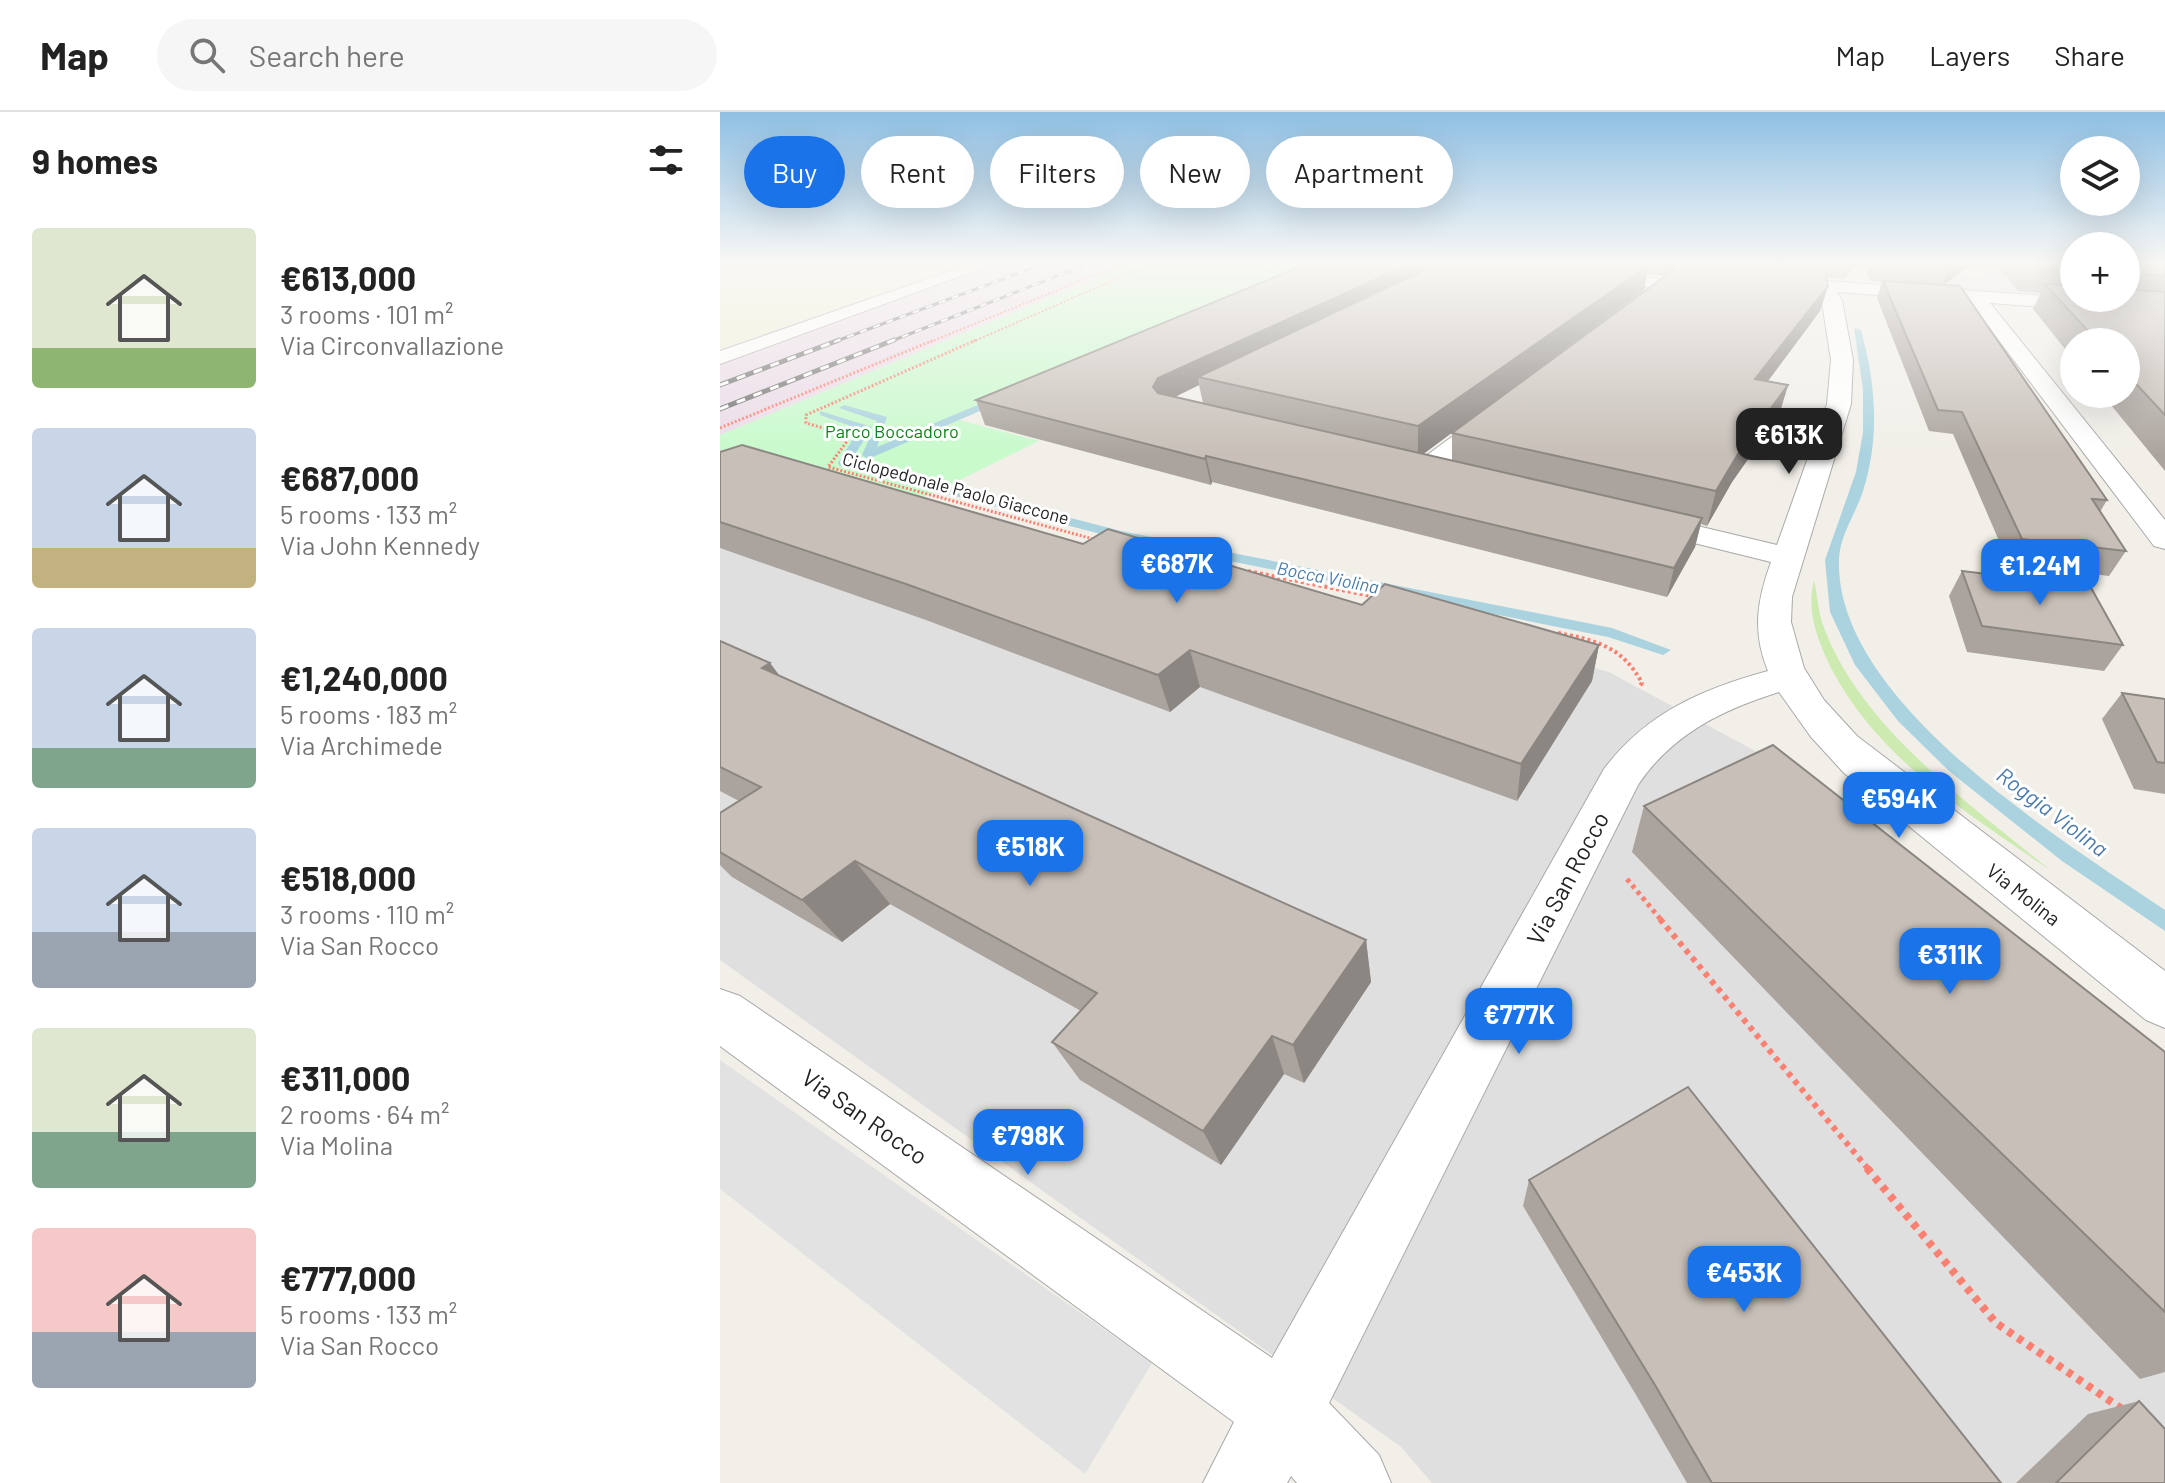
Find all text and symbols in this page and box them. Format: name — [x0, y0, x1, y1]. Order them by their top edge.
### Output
search box — [157, 19, 717, 91]
text: Map — [40, 32, 109, 78]
icon: search — [185, 33, 229, 77]
text: Search here — [249, 37, 405, 73]
text: Map — [1835, 38, 1885, 72]
text: Layers — [1929, 38, 2010, 72]
text: Share — [2054, 38, 2125, 72]
chip: Buy — [744, 136, 845, 208]
chip: Rent — [861, 136, 974, 208]
chip: Filters — [990, 136, 1124, 208]
chip: New — [1140, 136, 1250, 208]
chip: Apartment — [1266, 136, 1453, 208]
map controls — [2060, 136, 2140, 408]
button: layers — [2060, 136, 2140, 216]
icon: filters — [644, 138, 688, 182]
text: 9 homes — [32, 140, 158, 181]
button: + — [2060, 232, 2140, 312]
text: €613,000 — [280, 257, 416, 298]
icon: home — [96, 260, 192, 356]
text: 3 rooms · 101 m² — [280, 298, 453, 329]
button: − — [2060, 328, 2140, 408]
text: Via Circonvallazione — [280, 329, 504, 360]
pin: €613K — [1733, 408, 1845, 476]
text: €613K — [1754, 418, 1824, 449]
park label: Parco Boccadoro — [825, 420, 959, 442]
street label: Ciclopedonale Paolo Giaccone — [840, 447, 1072, 529]
text: €687,000 — [280, 457, 419, 498]
icon: home — [96, 460, 192, 556]
text: 5 rooms · 133 m² — [280, 498, 457, 529]
text: Via John Kennedy — [280, 529, 480, 560]
pin: €687K — [1121, 537, 1233, 605]
pin: €1.24M — [1975, 539, 2105, 607]
text: €687K — [1140, 547, 1214, 578]
text: €1.24M — [1999, 549, 2081, 580]
water label: Bocca Violina — [1275, 556, 1381, 598]
text: €1,240,000 — [280, 657, 448, 698]
icon: home — [96, 660, 192, 756]
text: 5 rooms · 183 m² — [280, 698, 457, 729]
text: Via Archimede — [280, 729, 443, 760]
water label: Roggia Violina — [1992, 761, 2114, 861]
pin: €594K — [1843, 772, 1955, 840]
text: €594K — [1861, 782, 1937, 813]
street label: Via San Rocco — [1520, 806, 1614, 950]
pin: €518K — [974, 820, 1086, 888]
text: €518K — [995, 830, 1065, 861]
text: €518,000 — [280, 857, 416, 898]
street label: Via Molina — [1982, 858, 2066, 930]
icon: home — [96, 860, 192, 956]
text: 3 rooms · 110 m² — [280, 898, 454, 929]
pin: €311K — [1894, 928, 2006, 996]
text: Via San Rocco — [280, 929, 439, 960]
text: €311K — [1917, 938, 1983, 969]
pin: €777K — [1463, 988, 1575, 1056]
text: €777K — [1483, 998, 1555, 1029]
text: €311,000 — [280, 1057, 410, 1098]
icon: home — [96, 1060, 192, 1156]
street label: Via San Rocco — [797, 1062, 933, 1170]
text: 2 rooms · 64 m² — [280, 1098, 450, 1129]
pin: €798K — [972, 1109, 1084, 1177]
text: €798K — [991, 1119, 1065, 1150]
text: Via Molina — [280, 1129, 393, 1160]
pin: €453K — [1688, 1246, 1800, 1314]
text: €453K — [1706, 1256, 1782, 1287]
text: €777,000 — [280, 1257, 416, 1298]
icon: home — [96, 1260, 192, 1356]
text: 5 rooms · 133 m² — [280, 1298, 457, 1329]
text: Via San Rocco — [280, 1329, 439, 1360]

